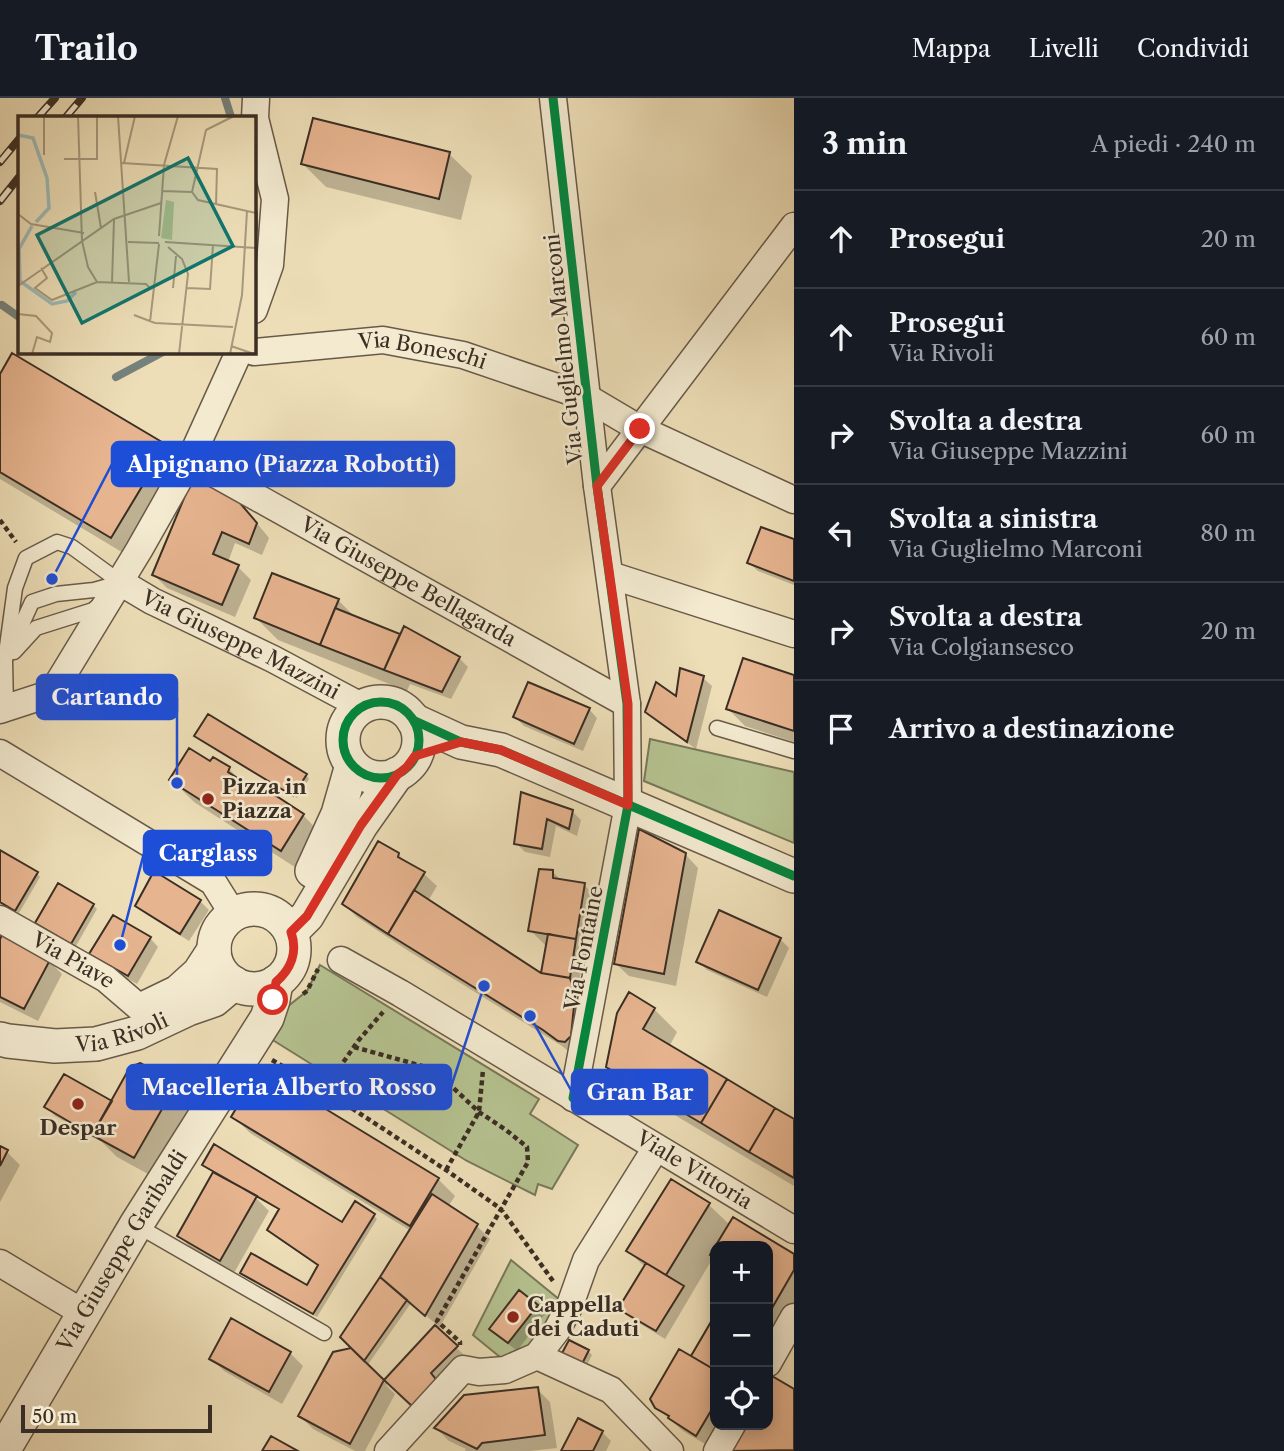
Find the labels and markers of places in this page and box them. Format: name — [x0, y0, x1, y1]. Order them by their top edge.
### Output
callout: Alpignano (Piazza Robotti) — [112, 442, 454, 486]
callout: Cartando — [37, 675, 177, 719]
place label: Pizza in Piazza — [222, 774, 307, 823]
marker: Pizza in Piazza — [200, 791, 216, 807]
callout: Carglass — [144, 831, 271, 875]
callout: Macelleria Alberto Rosso — [127, 1065, 451, 1109]
callout: Gran Bar — [572, 1070, 707, 1114]
marker: Despar — [70, 1096, 86, 1112]
place label: Despar — [39, 1115, 117, 1140]
place label: Cappella dei Caduti — [527, 1292, 640, 1341]
marker: Cappella dei Caduti — [505, 1309, 521, 1325]

